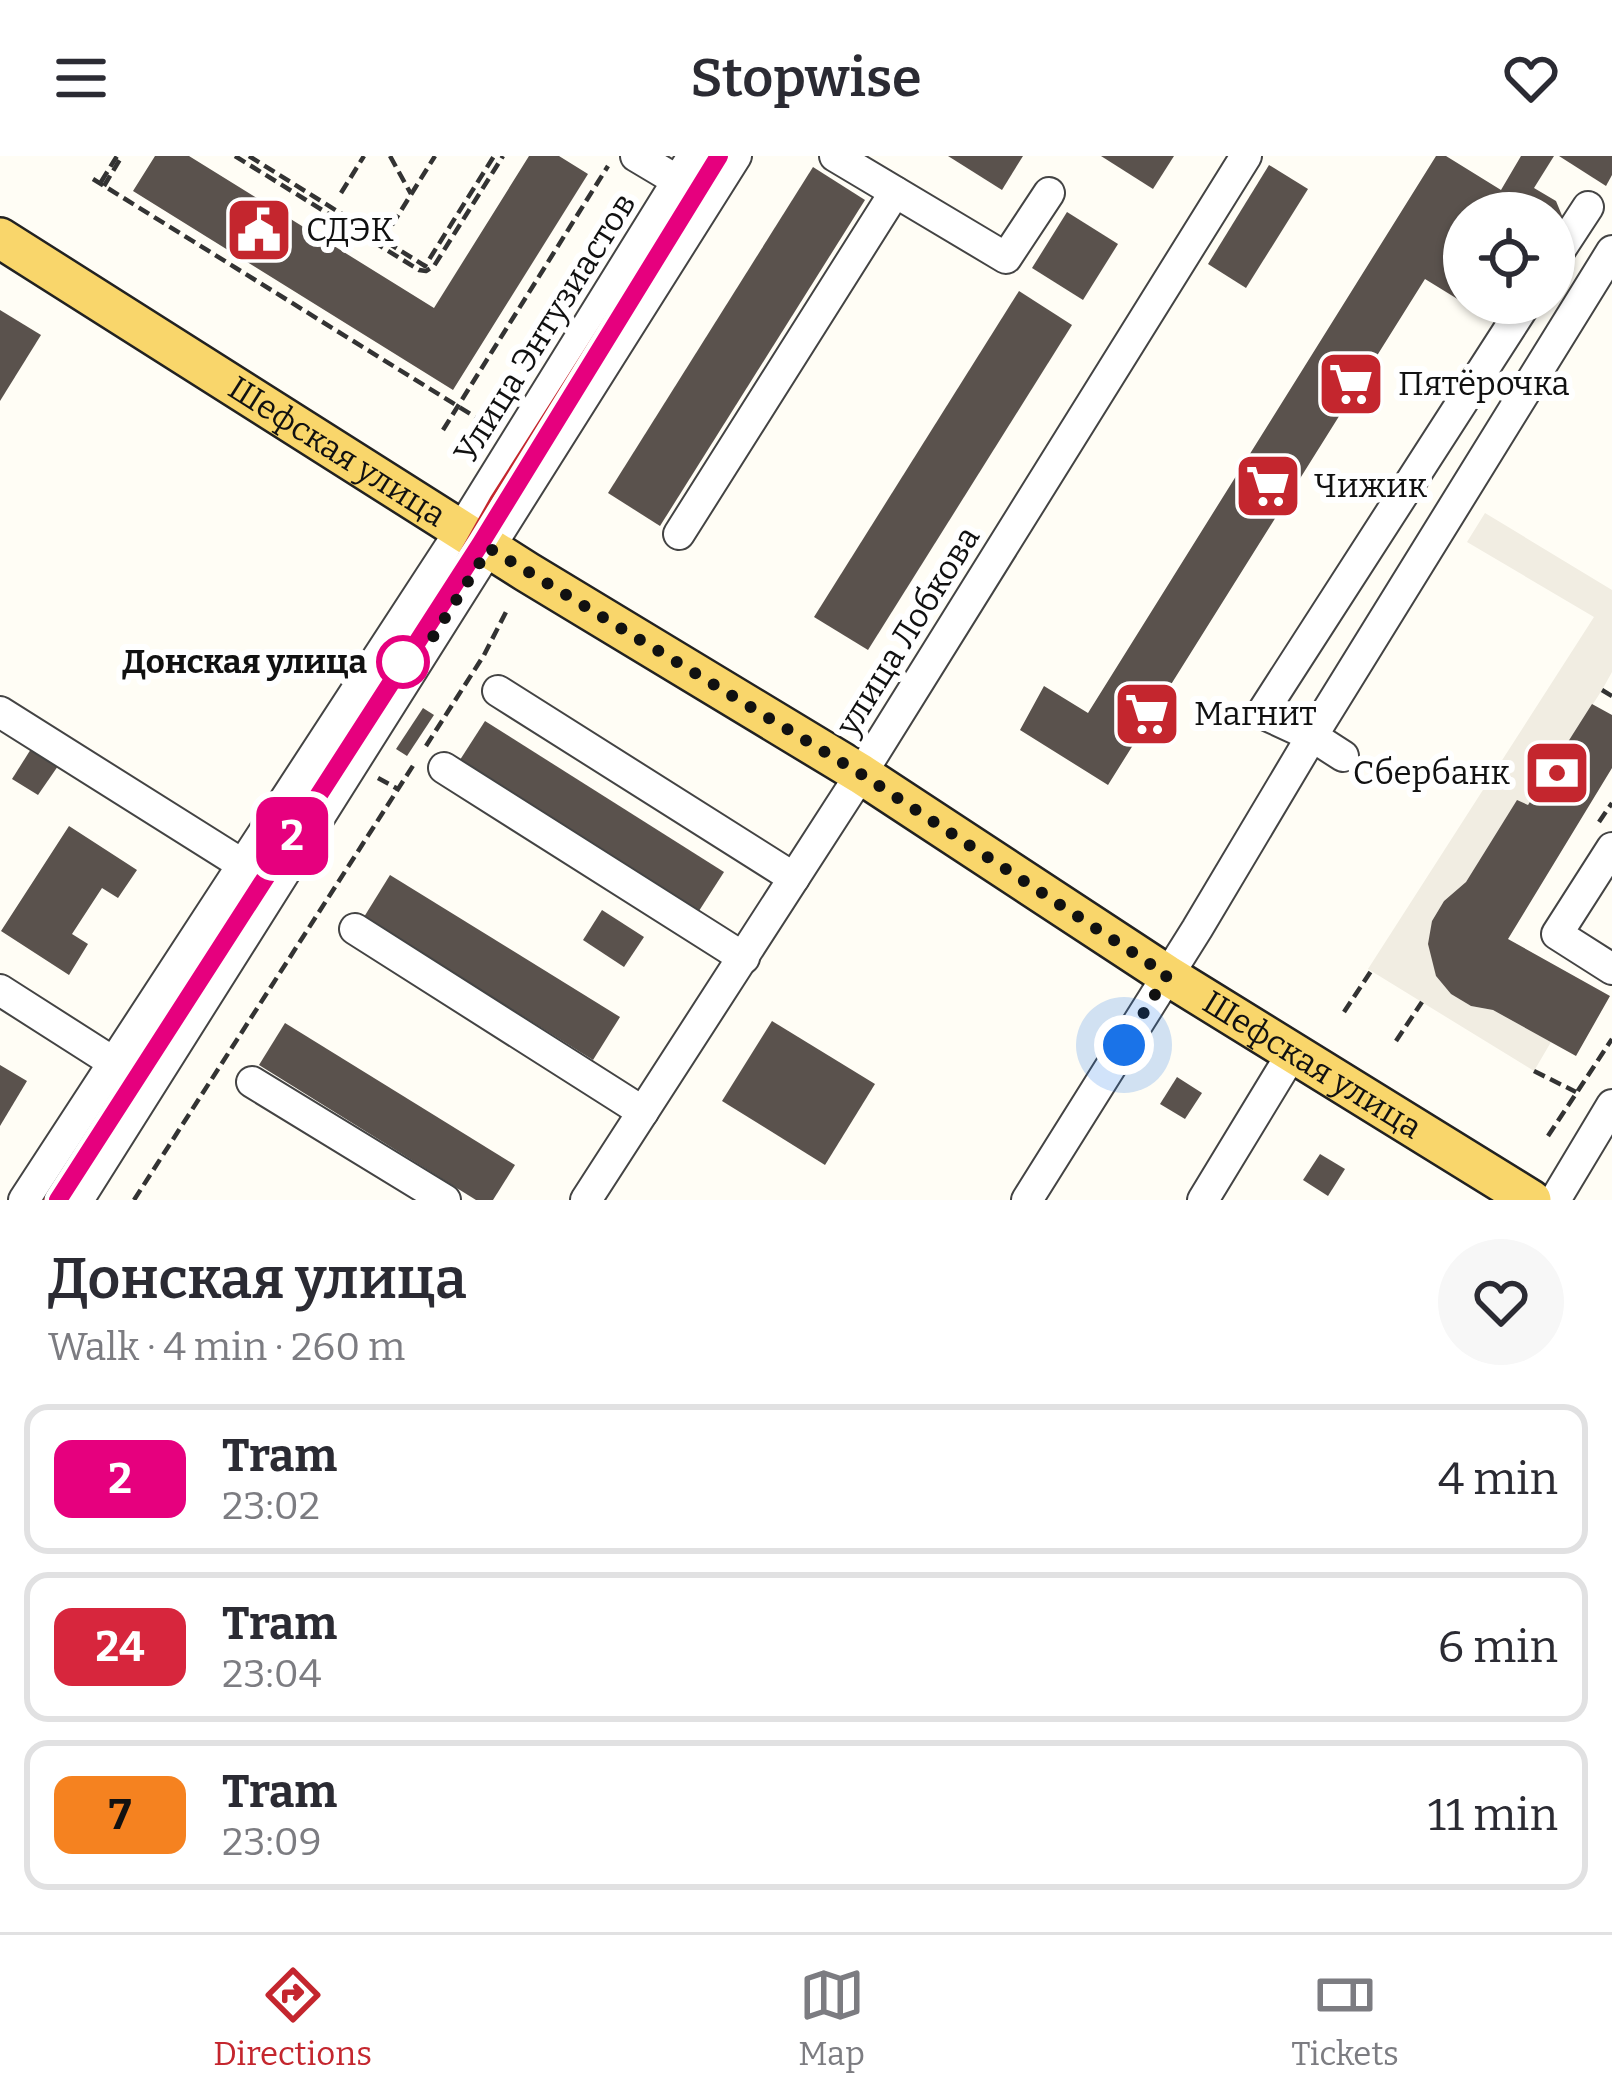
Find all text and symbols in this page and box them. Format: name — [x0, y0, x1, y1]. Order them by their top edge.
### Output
icon: menu — [48, 45, 114, 111]
icon: heart — [1498, 45, 1564, 111]
text: Stopwise — [690, 46, 922, 110]
street label: Улица Энтузиастов — [446, 186, 644, 470]
map controls — [1443, 192, 1575, 324]
button: locate — [1443, 192, 1575, 324]
public building icon: СДЭК — [224, 195, 294, 265]
place label: СДЭК — [306, 210, 394, 250]
supermarket icon: Пятёрочка — [1316, 349, 1386, 419]
place label: Пятёрочка — [1398, 364, 1569, 404]
street label: Шефская улица — [221, 368, 453, 535]
supermarket icon: Чижик — [1233, 451, 1303, 521]
place label: Чижик — [1314, 466, 1428, 506]
street label: улица Лобкова — [827, 519, 988, 744]
marker: Донская улица — [378, 637, 428, 687]
place label: Донская улица — [122, 642, 367, 682]
supermarket icon: Магнит — [1112, 679, 1182, 749]
place label: Магнит — [1194, 694, 1317, 734]
bank icon: Сбербанк — [1522, 738, 1592, 808]
place label: Сбербанк — [1353, 753, 1511, 793]
line badge: 2 — [253, 797, 331, 875]
text: 2 — [280, 811, 304, 861]
street label: Шефская улица — [1195, 982, 1429, 1147]
your location — [1094, 1015, 1154, 1075]
button: heart — [1438, 1239, 1564, 1365]
text: Донская улица — [48, 1245, 467, 1313]
text: Walk · 4 min · 260 m — [48, 1324, 405, 1370]
text: Tram — [222, 1429, 337, 1483]
text: 4 min — [1438, 1452, 1558, 1506]
text: 2 — [108, 1454, 132, 1504]
text: 23:02 — [222, 1483, 320, 1529]
text: Tram — [222, 1597, 337, 1651]
text: 6 min — [1438, 1620, 1558, 1674]
text: 24 — [95, 1622, 145, 1672]
text: 23:04 — [222, 1651, 321, 1697]
text: Tram — [222, 1765, 337, 1819]
text: 11 min — [1428, 1788, 1558, 1842]
text: 7 — [109, 1790, 131, 1840]
text: 23:09 — [222, 1819, 322, 1865]
tab: Directions — [213, 1962, 372, 2074]
tab: Map — [798, 1962, 865, 2074]
tab: Tickets — [1291, 1962, 1399, 2074]

